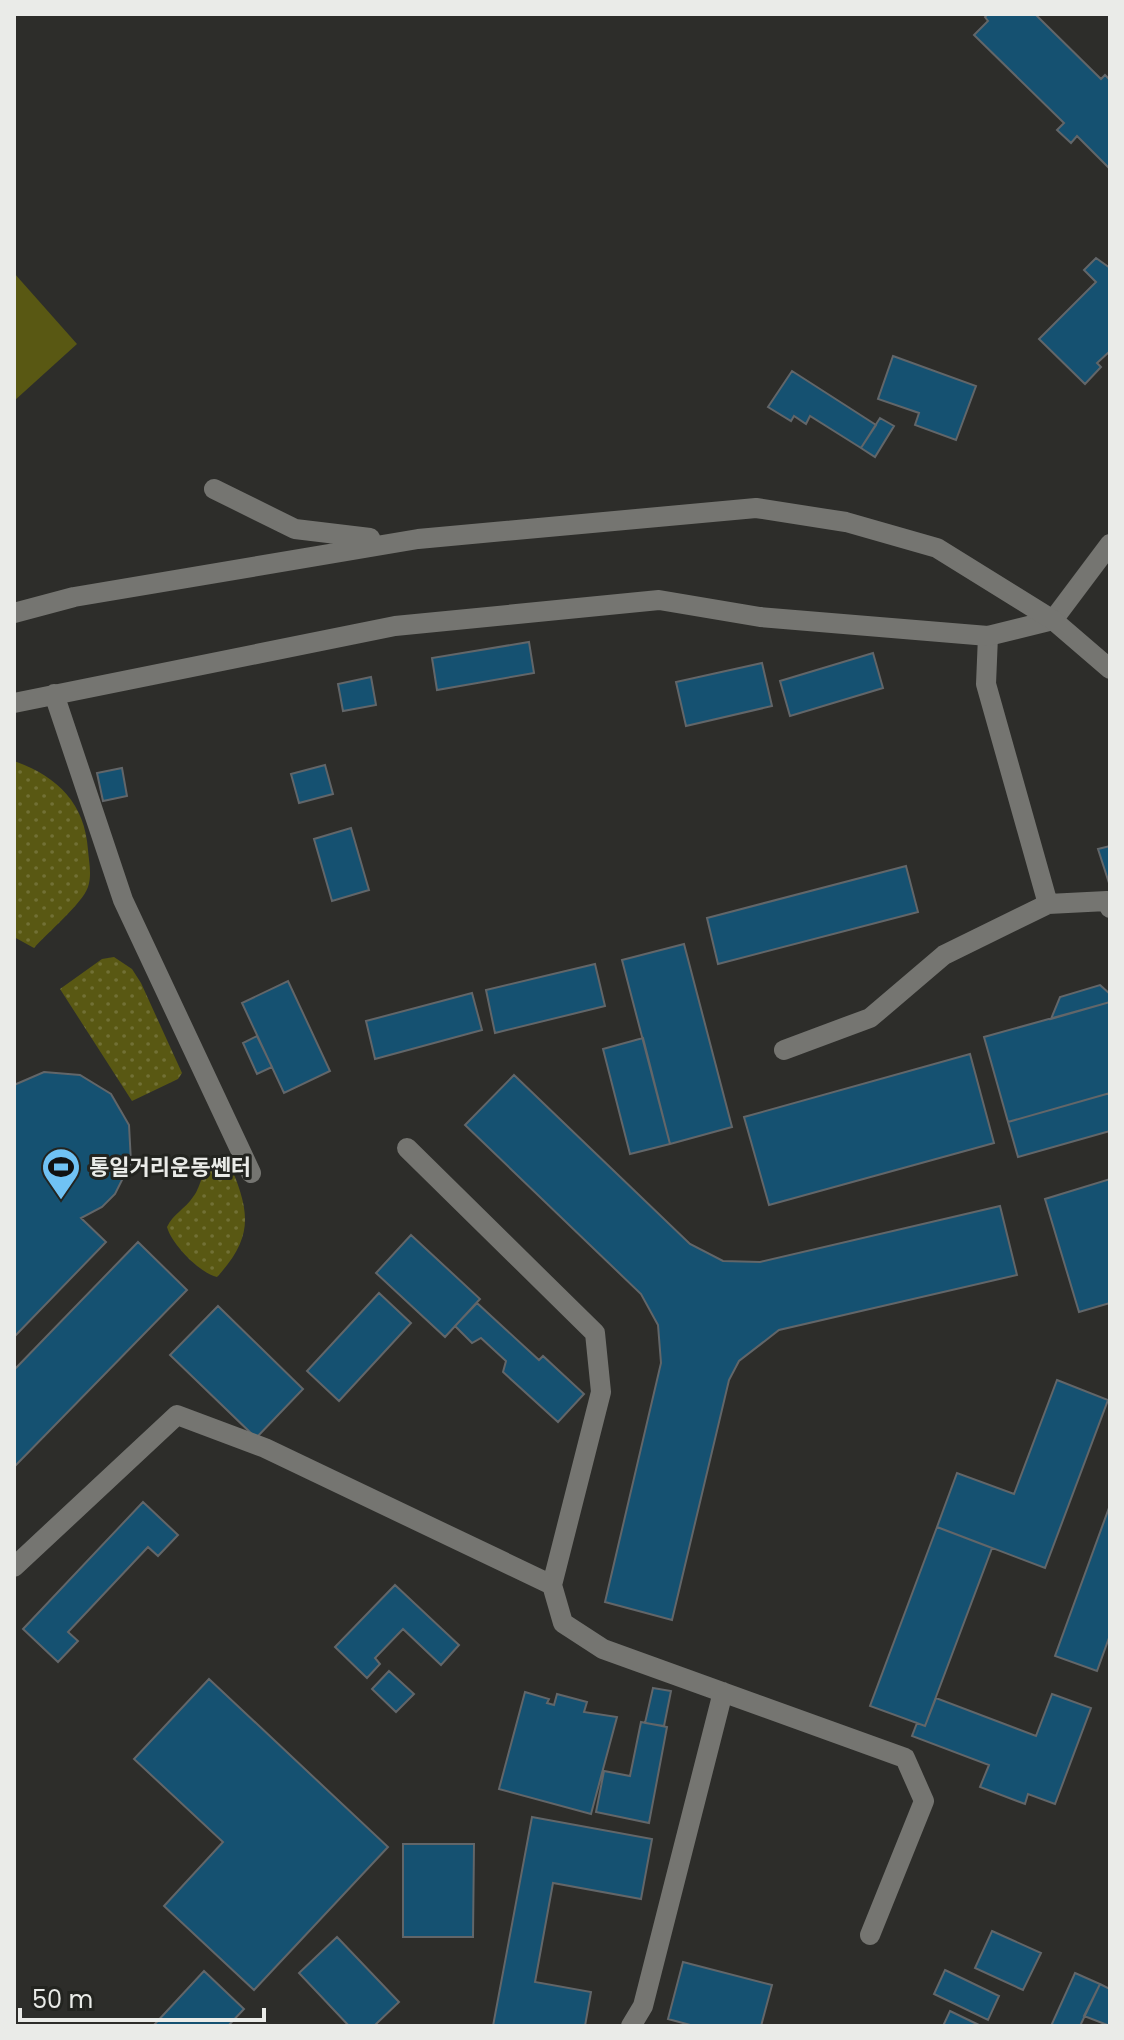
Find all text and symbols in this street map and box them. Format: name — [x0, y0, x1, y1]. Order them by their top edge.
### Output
sports icon: 통일거리운동쎈터 — [40, 1146, 82, 1201]
place label: 통일거리운동쎈터 — [89, 1152, 251, 1183]
scale bar — [20, 1972, 264, 2022]
text: 50 m — [32, 1983, 93, 2016]

